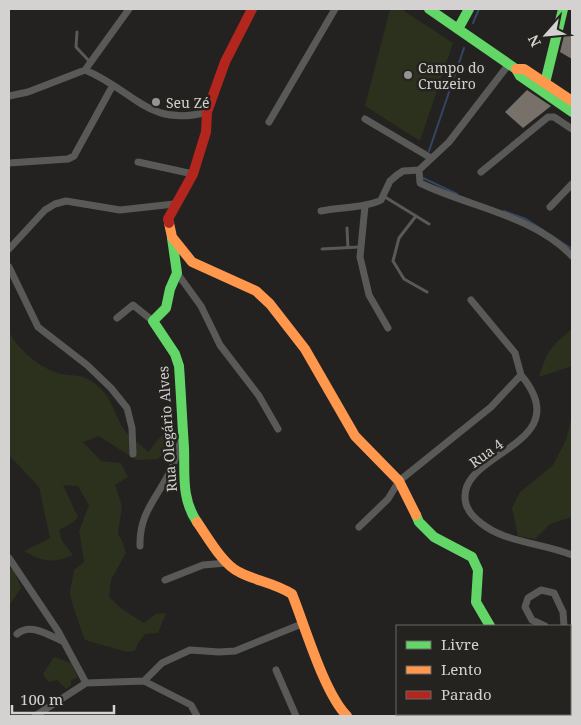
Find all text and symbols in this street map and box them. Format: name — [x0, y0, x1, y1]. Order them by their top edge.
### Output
north arrow — [521, 10, 571, 60]
text: N — [523, 32, 545, 50]
place label: Campo do Cruzeiro — [418, 58, 485, 93]
marker: Campo do Cruzeiro — [402, 69, 414, 81]
place label: Seu Zé — [166, 93, 209, 112]
marker: Seu Zé — [150, 96, 162, 108]
street label: Rua Olegário Alves — [153, 365, 181, 493]
street label: Rua 4 — [465, 434, 507, 472]
legend — [396, 625, 571, 715]
text: Livre — [441, 634, 479, 654]
text: Lento — [441, 659, 482, 679]
scale bar — [12, 682, 115, 714]
text: Parado — [441, 684, 492, 704]
text: 100 m — [20, 689, 63, 709]

